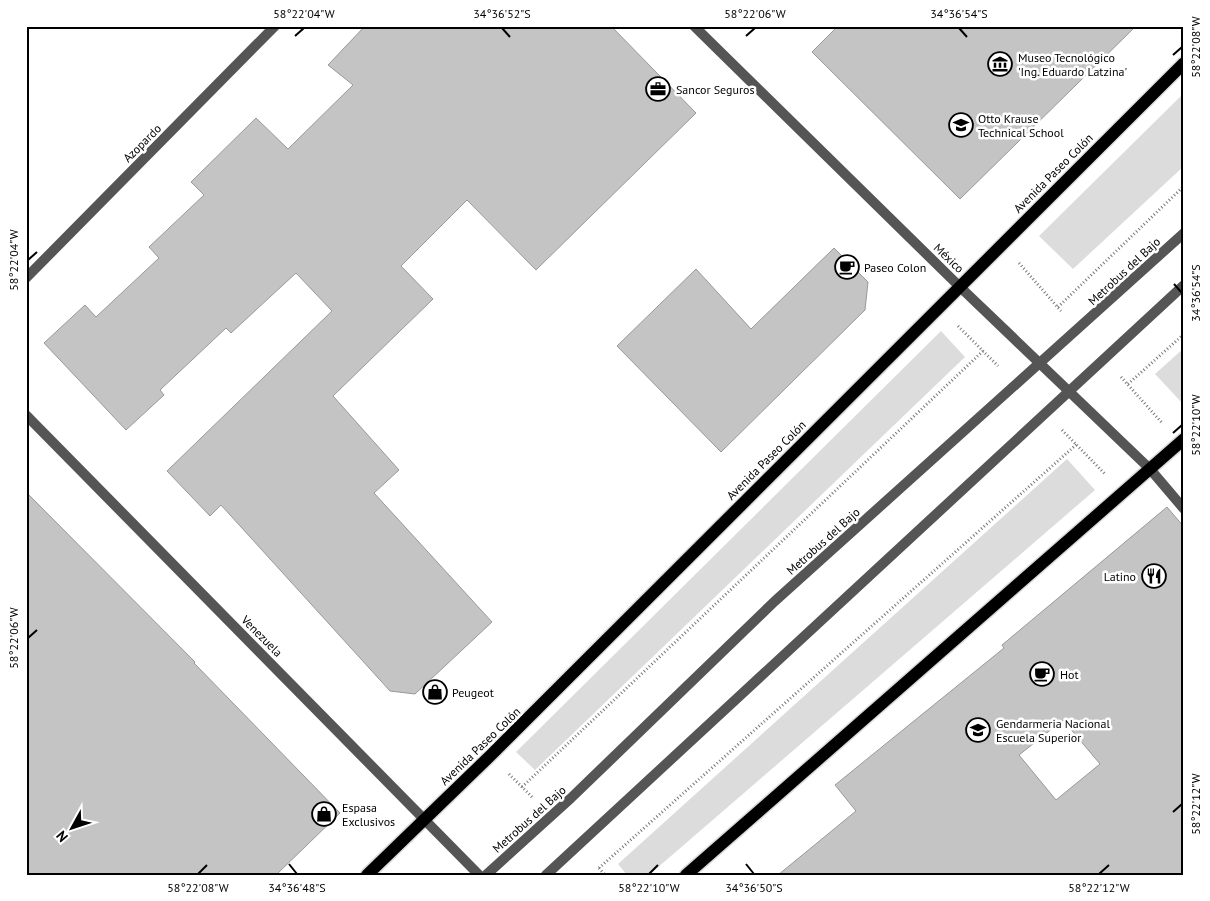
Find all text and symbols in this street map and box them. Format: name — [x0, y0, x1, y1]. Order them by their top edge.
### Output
text: 58°22'04"W — [273, 6, 335, 21]
text: 34°36'52"S — [473, 6, 531, 21]
text: 58°22'06"W — [724, 6, 786, 21]
text: 34°36'54"S — [930, 6, 988, 21]
text: 58°22'08"W — [1188, 16, 1203, 78]
place label: Museo Tecnológico 'Ing. Eduardo Latzina' — [1018, 50, 1127, 79]
museum icon: Museo Tecnológico 'Ing. Eduardo Latzina' — [987, 51, 1013, 77]
office icon: Sancor Seguros — [645, 76, 671, 102]
place label: Sancor Seguros — [676, 82, 755, 97]
place label: Otto Krause Technical School — [978, 111, 1064, 140]
school or university icon: Otto Krause Technical School — [948, 112, 974, 138]
street label: Azopardo — [120, 121, 164, 165]
street label: Avenida Paseo Colón — [1010, 130, 1096, 216]
text: 58°22'04"W — [6, 229, 21, 291]
street label: Metrobus del Bajo — [1085, 234, 1163, 308]
street label: México — [931, 240, 967, 276]
cafe icon: Paseo Colon — [834, 254, 860, 280]
place label: Paseo Colon — [864, 260, 926, 275]
text: 34°36'54"S — [1188, 264, 1203, 322]
text: 58°22'10"W — [1188, 394, 1203, 456]
street label: Avenida Paseo Colón — [723, 417, 809, 503]
street label: Metrobus del Bajo — [783, 504, 863, 578]
restaurant icon: Latino — [1141, 563, 1167, 589]
place label: Latino — [1104, 569, 1136, 584]
text: 58°22'06"W — [6, 607, 21, 669]
street label: Venezuela — [238, 612, 286, 660]
cafe icon: Hot — [1029, 661, 1055, 687]
place label: Hot — [1060, 667, 1079, 682]
shop icon: Peugeot — [422, 679, 448, 705]
place label: Peugeot — [452, 685, 494, 700]
street label: Avenida Paseo Colón — [437, 704, 523, 788]
place label: Gendarmeria Nacional Escuela Superior — [996, 716, 1110, 745]
school or university icon: Gendarmeria Nacional Escuela Superior — [965, 717, 991, 743]
text: 58°22'12"W — [1188, 773, 1203, 835]
street label: Metrobus del Bajo — [489, 782, 569, 856]
place label: Espasa Exclusivos — [342, 800, 395, 829]
shop icon: Espasa Exclusivos — [311, 801, 337, 827]
north arrow — [48, 804, 98, 854]
text: N — [52, 827, 72, 846]
text: 58°22'08"W — [167, 880, 229, 895]
text: 34°36'48"S — [268, 880, 326, 895]
text: 58°22'10"W — [618, 880, 680, 895]
text: 34°36'50"S — [725, 880, 783, 895]
text: 58°22'12"W — [1068, 880, 1130, 895]

